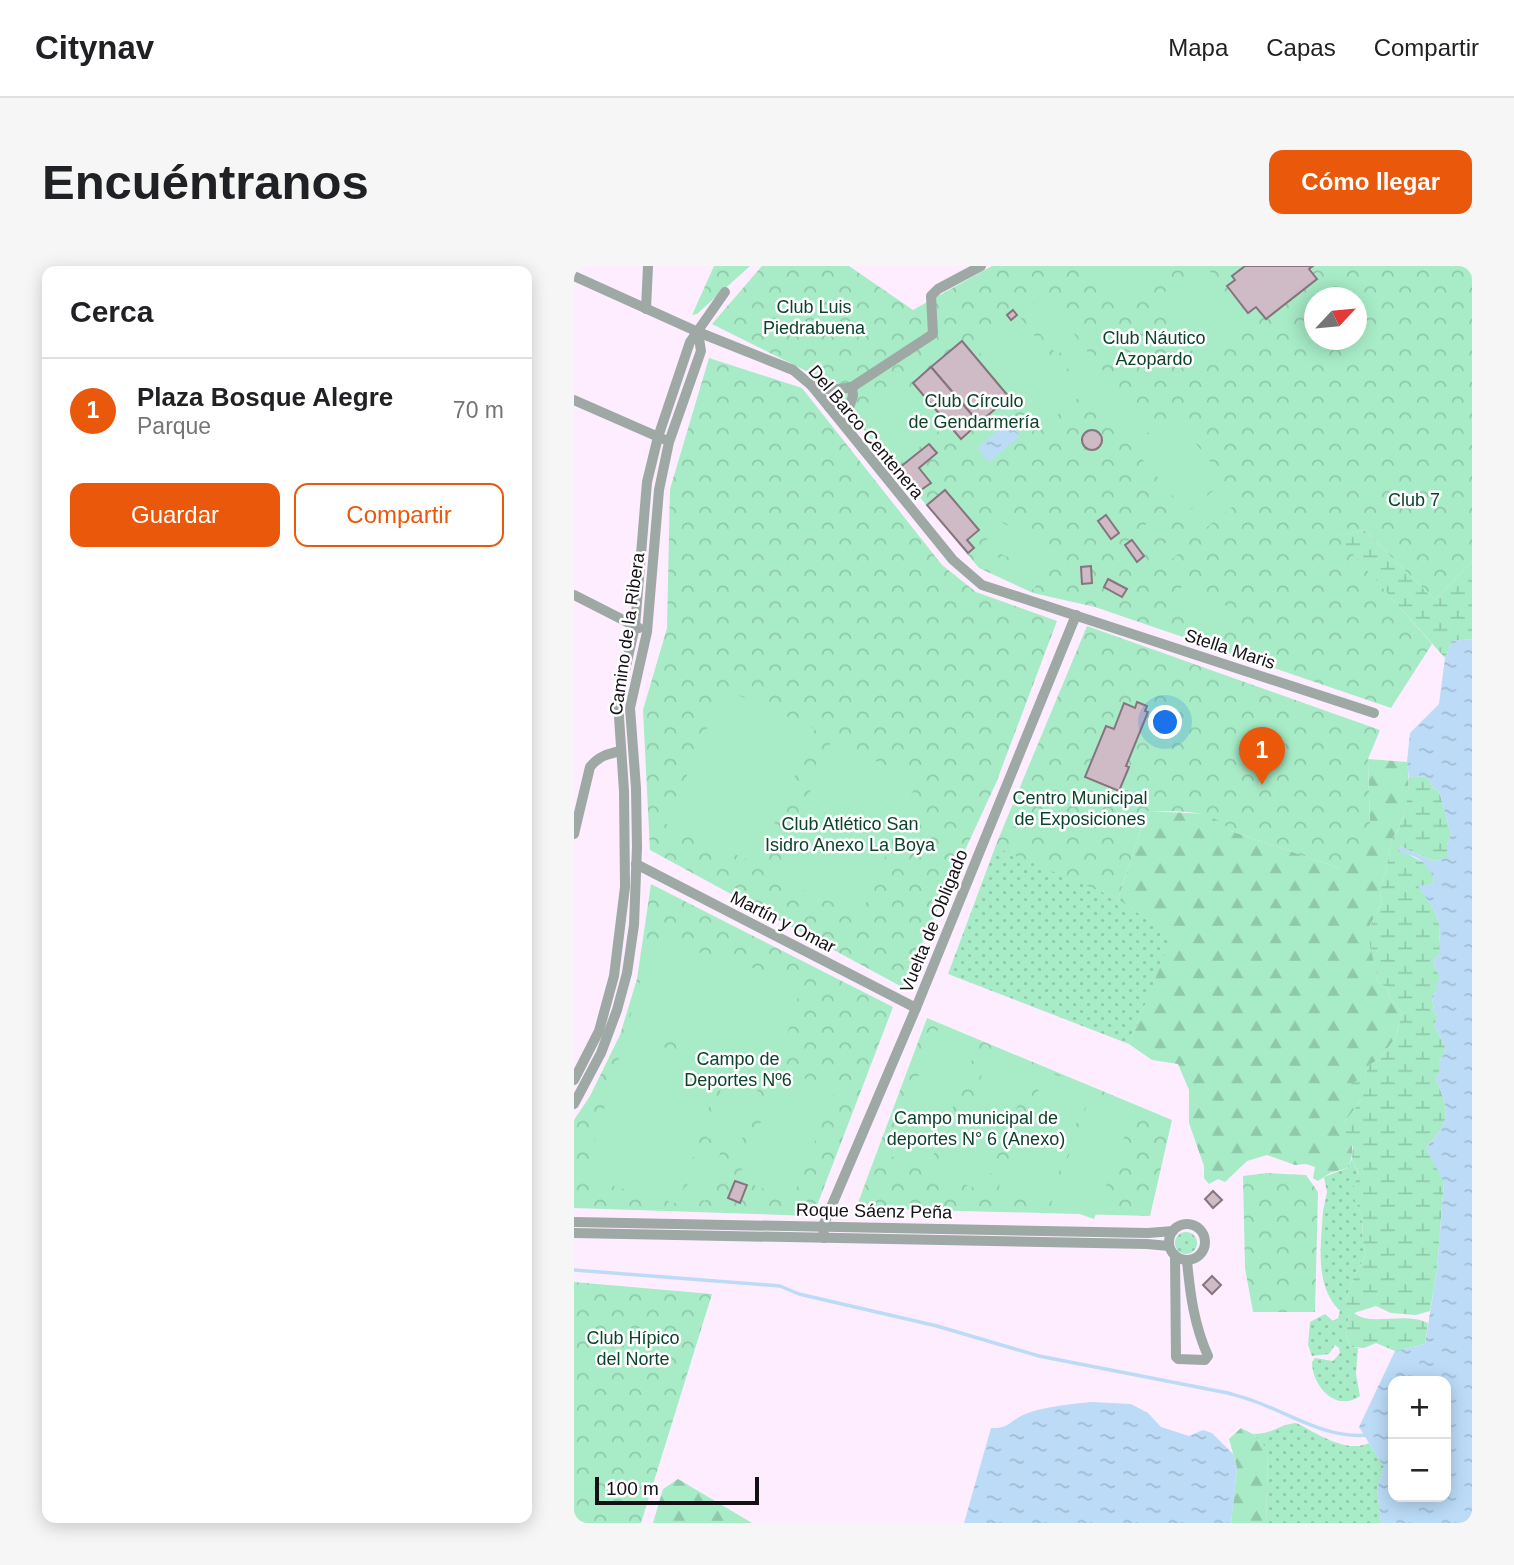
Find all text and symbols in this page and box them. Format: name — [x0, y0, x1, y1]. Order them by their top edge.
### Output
text: Citynav — [35, 29, 154, 66]
text: Mapa — [1168, 34, 1228, 61]
text: Capas — [1266, 34, 1336, 61]
text: Compartir — [1374, 34, 1479, 61]
button: Cómo llegar — [1269, 150, 1472, 214]
text: Encuéntranos — [42, 155, 369, 209]
north arrow — [1304, 287, 1367, 350]
text: Cerca — [70, 295, 153, 328]
park label: Club Luis Piedrabuena — [763, 297, 866, 338]
park label: Club Náutico Azopardo — [1102, 328, 1206, 369]
street label: Del Barco Centenera — [804, 361, 928, 504]
text: Plaza Bosque Alegre — [137, 382, 393, 412]
park label: Club Círculo de Gendarmería — [908, 391, 1041, 432]
text: 1 — [87, 397, 99, 423]
text: 70 m — [453, 397, 504, 423]
text: Parque — [137, 413, 211, 439]
button: Guardar — [70, 483, 280, 547]
button: Compartir — [294, 483, 504, 547]
park label: Club 7 — [1388, 490, 1440, 510]
street label: Camino de la Ribera — [606, 550, 648, 717]
street label: Stella Maris — [1182, 625, 1278, 673]
your location — [1148, 705, 1182, 739]
pin: 1 — [1239, 727, 1285, 785]
park label: Centro Municipal de Exposiciones — [1012, 788, 1148, 829]
park label: Club Atlético San Isidro Anexo La Boya — [765, 814, 936, 855]
street label: Vuelta de Obligado — [896, 847, 972, 995]
street label: Martín y Omar — [727, 887, 839, 957]
park label: Campo de Deportes Nº6 — [684, 1049, 792, 1090]
park label: Campo municipal de deportes N° 6 (Anexo) — [887, 1108, 1065, 1149]
street label: Roque Sáenz Peña — [796, 1200, 953, 1222]
park label: Club Hípico del Norte — [586, 1328, 680, 1369]
map controls — [1388, 1376, 1451, 1502]
button: + — [1388, 1376, 1451, 1439]
button: − — [1388, 1439, 1451, 1502]
scale bar — [595, 1474, 760, 1506]
text: 100 m — [606, 1478, 659, 1499]

